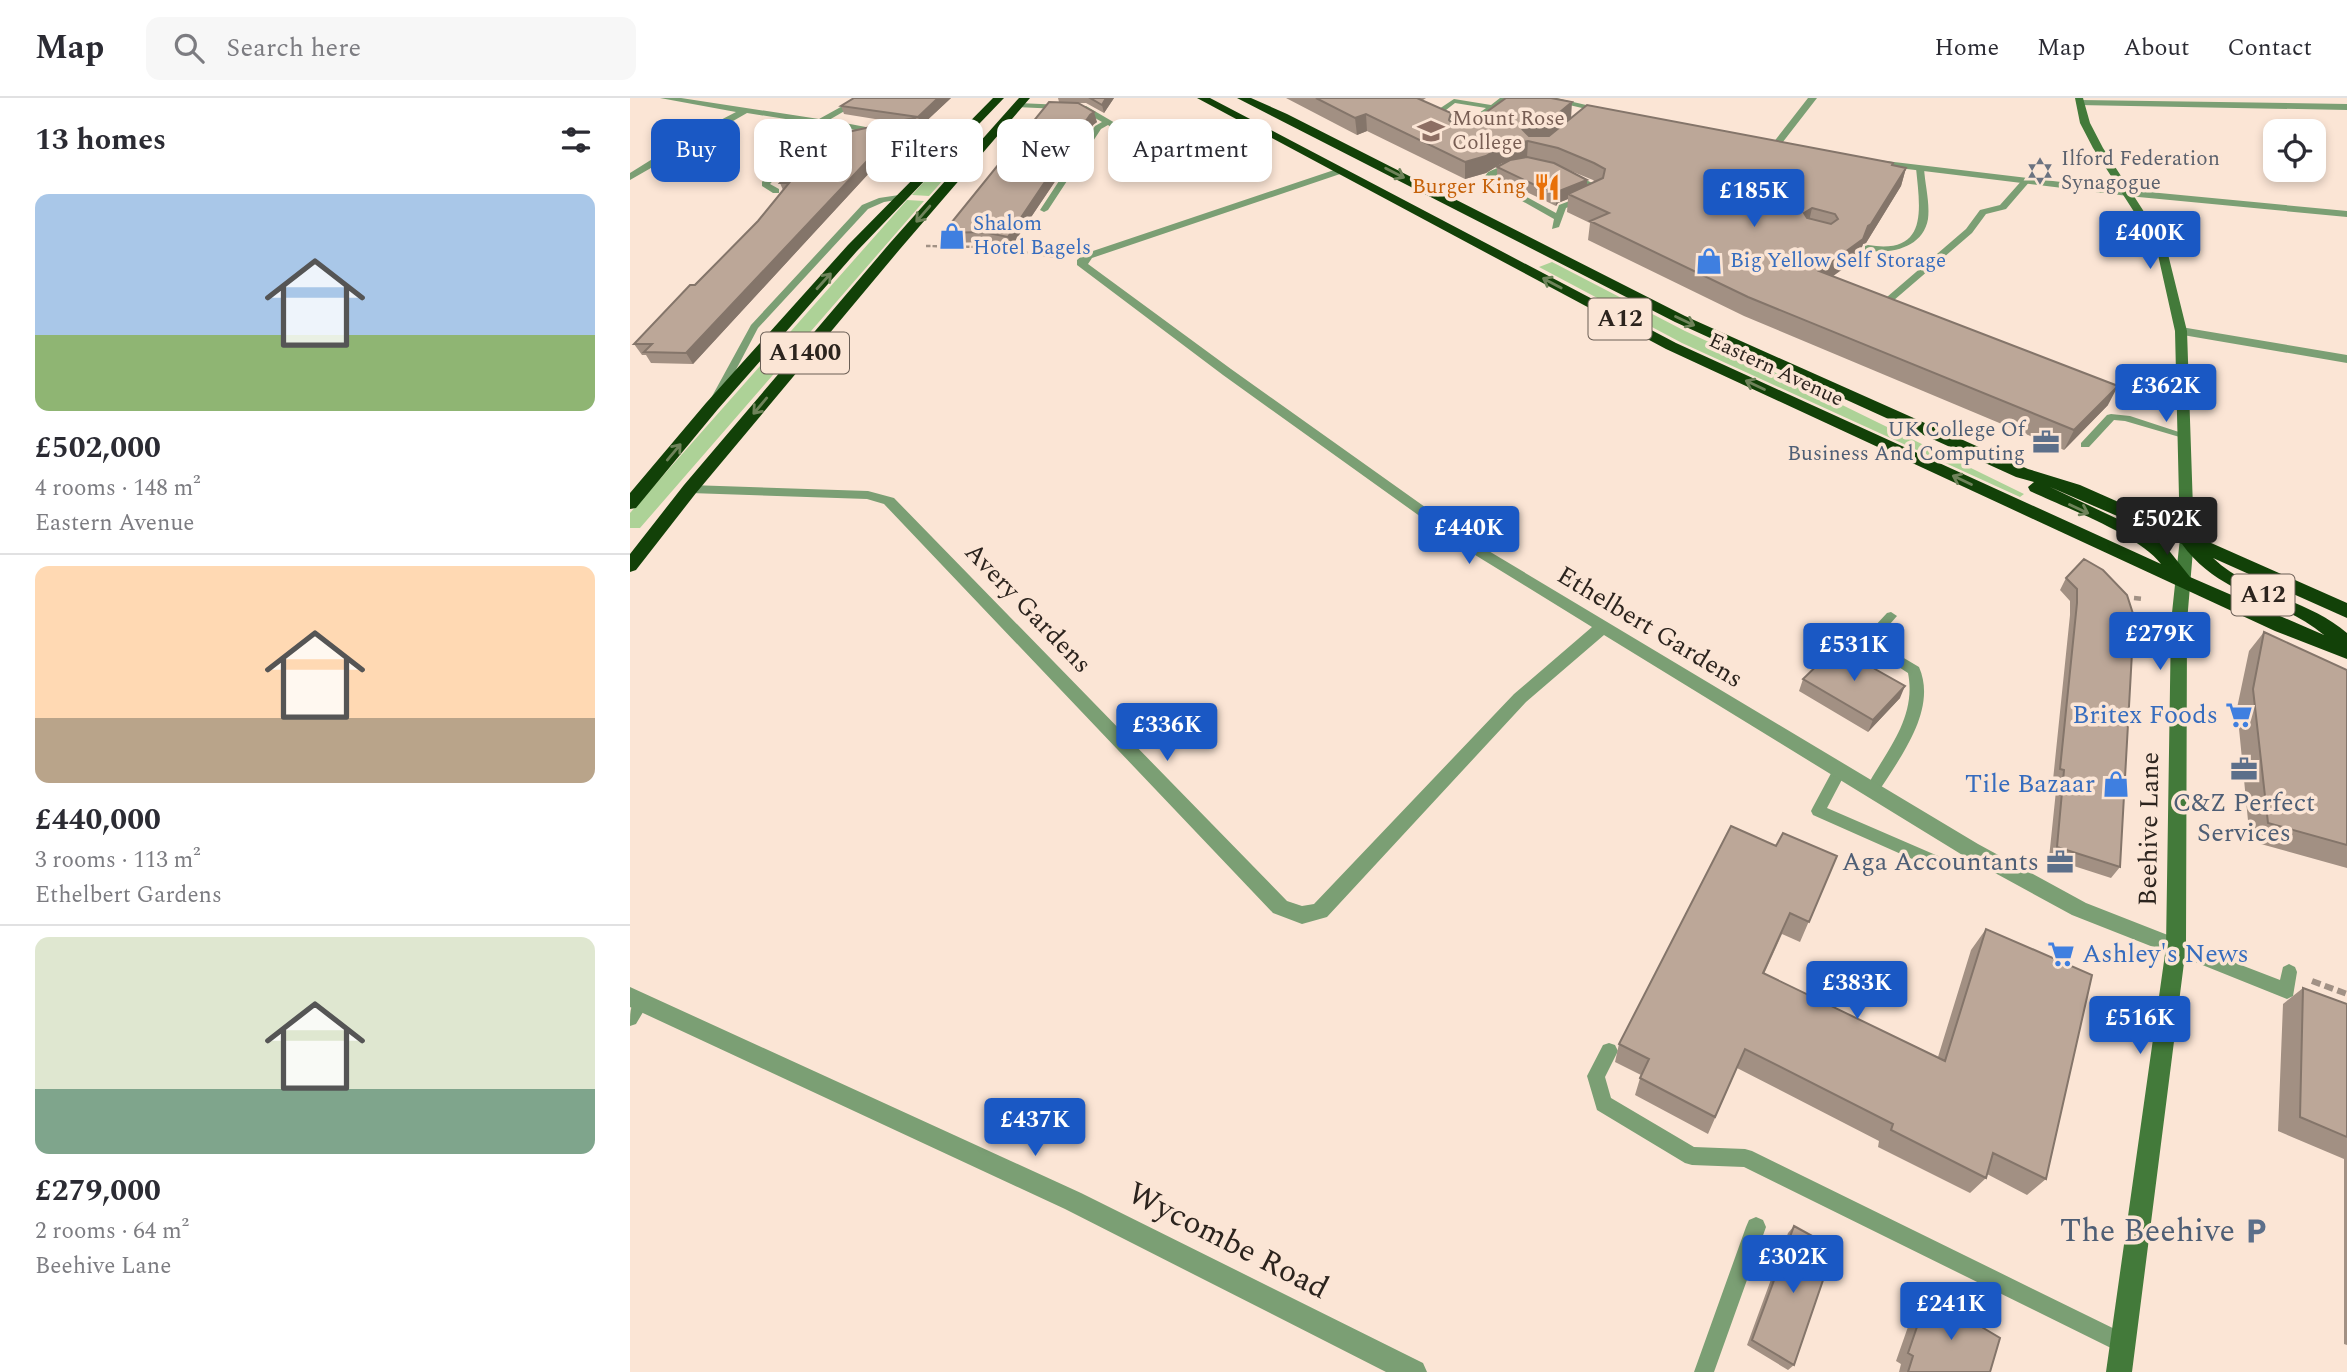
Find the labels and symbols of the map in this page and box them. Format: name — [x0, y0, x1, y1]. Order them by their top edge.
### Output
place label: Mount Rose College — [1452, 103, 1565, 159]
school or university icon: Mount Rose College — [1416, 116, 1446, 146]
place label: Ilford Federation Synagogue — [2061, 143, 2220, 199]
synagogue icon: Ilford Federation Synagogue — [2025, 156, 2055, 186]
one-way arrow — [1384, 166, 1405, 180]
pin: £185K — [1705, 170, 1803, 229]
place label: Burger King — [1412, 171, 1526, 203]
restaurant icon: Burger King — [1532, 172, 1562, 202]
one-way arrow — [915, 205, 931, 223]
place label: Shalom Hotel Bagels — [973, 208, 1091, 264]
pin: £400K — [2101, 212, 2199, 271]
shop icon: Shalom Hotel Bagels — [937, 221, 967, 251]
place label: Big Yellow Self Storage — [1730, 245, 1946, 277]
shop icon: Big Yellow Self Storage — [1694, 246, 1724, 276]
one-way arrow — [816, 273, 833, 290]
one-way arrow — [1542, 276, 1563, 289]
road number: A12 — [1588, 299, 1651, 340]
one-way arrow — [1674, 315, 1695, 328]
street label: Eastern Avenue — [1703, 325, 1849, 415]
road number: A1400 — [761, 332, 849, 374]
pin: £362K — [2117, 364, 2215, 424]
one-way arrow — [1745, 378, 1766, 392]
one-way arrow — [752, 397, 768, 415]
place label: UK College Of Business And Computing — [1787, 414, 2027, 470]
office icon: UK College Of Business And Computing — [2031, 427, 2061, 457]
one-way arrow — [666, 443, 682, 461]
one-way arrow — [1952, 473, 1973, 486]
pin: £502K — [2118, 498, 2216, 557]
one-way arrow — [2068, 503, 2089, 516]
pin: £440K — [1420, 506, 1518, 566]
street label: Avery Gardens — [955, 533, 1101, 683]
street label: Ethelbert Gardens — [1549, 555, 1751, 699]
road number: A12 — [2232, 574, 2294, 616]
pin: £279K — [2111, 612, 2209, 672]
pin: £531K — [1805, 624, 1903, 683]
place label: Britex Foods — [2072, 695, 2218, 735]
supermarket icon: Britex Foods — [2224, 700, 2254, 730]
pin: £336K — [1118, 704, 1216, 763]
street label: Beehive Lane — [2128, 752, 2170, 906]
office icon: C&Z Perfect Services — [2229, 754, 2259, 784]
place label: Tile Bazaar — [1965, 764, 2095, 804]
shop icon: Tile Bazaar — [2101, 769, 2131, 799]
place label: C&Z Perfect Services — [2173, 783, 2315, 853]
place label: Aga Accountants — [1842, 842, 2039, 882]
office icon: Aga Accountants — [2045, 847, 2075, 877]
place label: Ashley's News — [2082, 934, 2249, 974]
supermarket icon: Ashley's News — [2046, 939, 2076, 969]
pin: £383K — [1808, 962, 1906, 1021]
pin: £516K — [2091, 996, 2189, 1056]
pin: £437K — [986, 1098, 1084, 1158]
street label: Wycombe Road — [1119, 1169, 1337, 1313]
place label: The Beehive — [2060, 1207, 2235, 1256]
parking icon: The Beehive — [2241, 1216, 2271, 1246]
pin: £302K — [1744, 1236, 1842, 1295]
pin: £241K — [1902, 1282, 2000, 1342]

